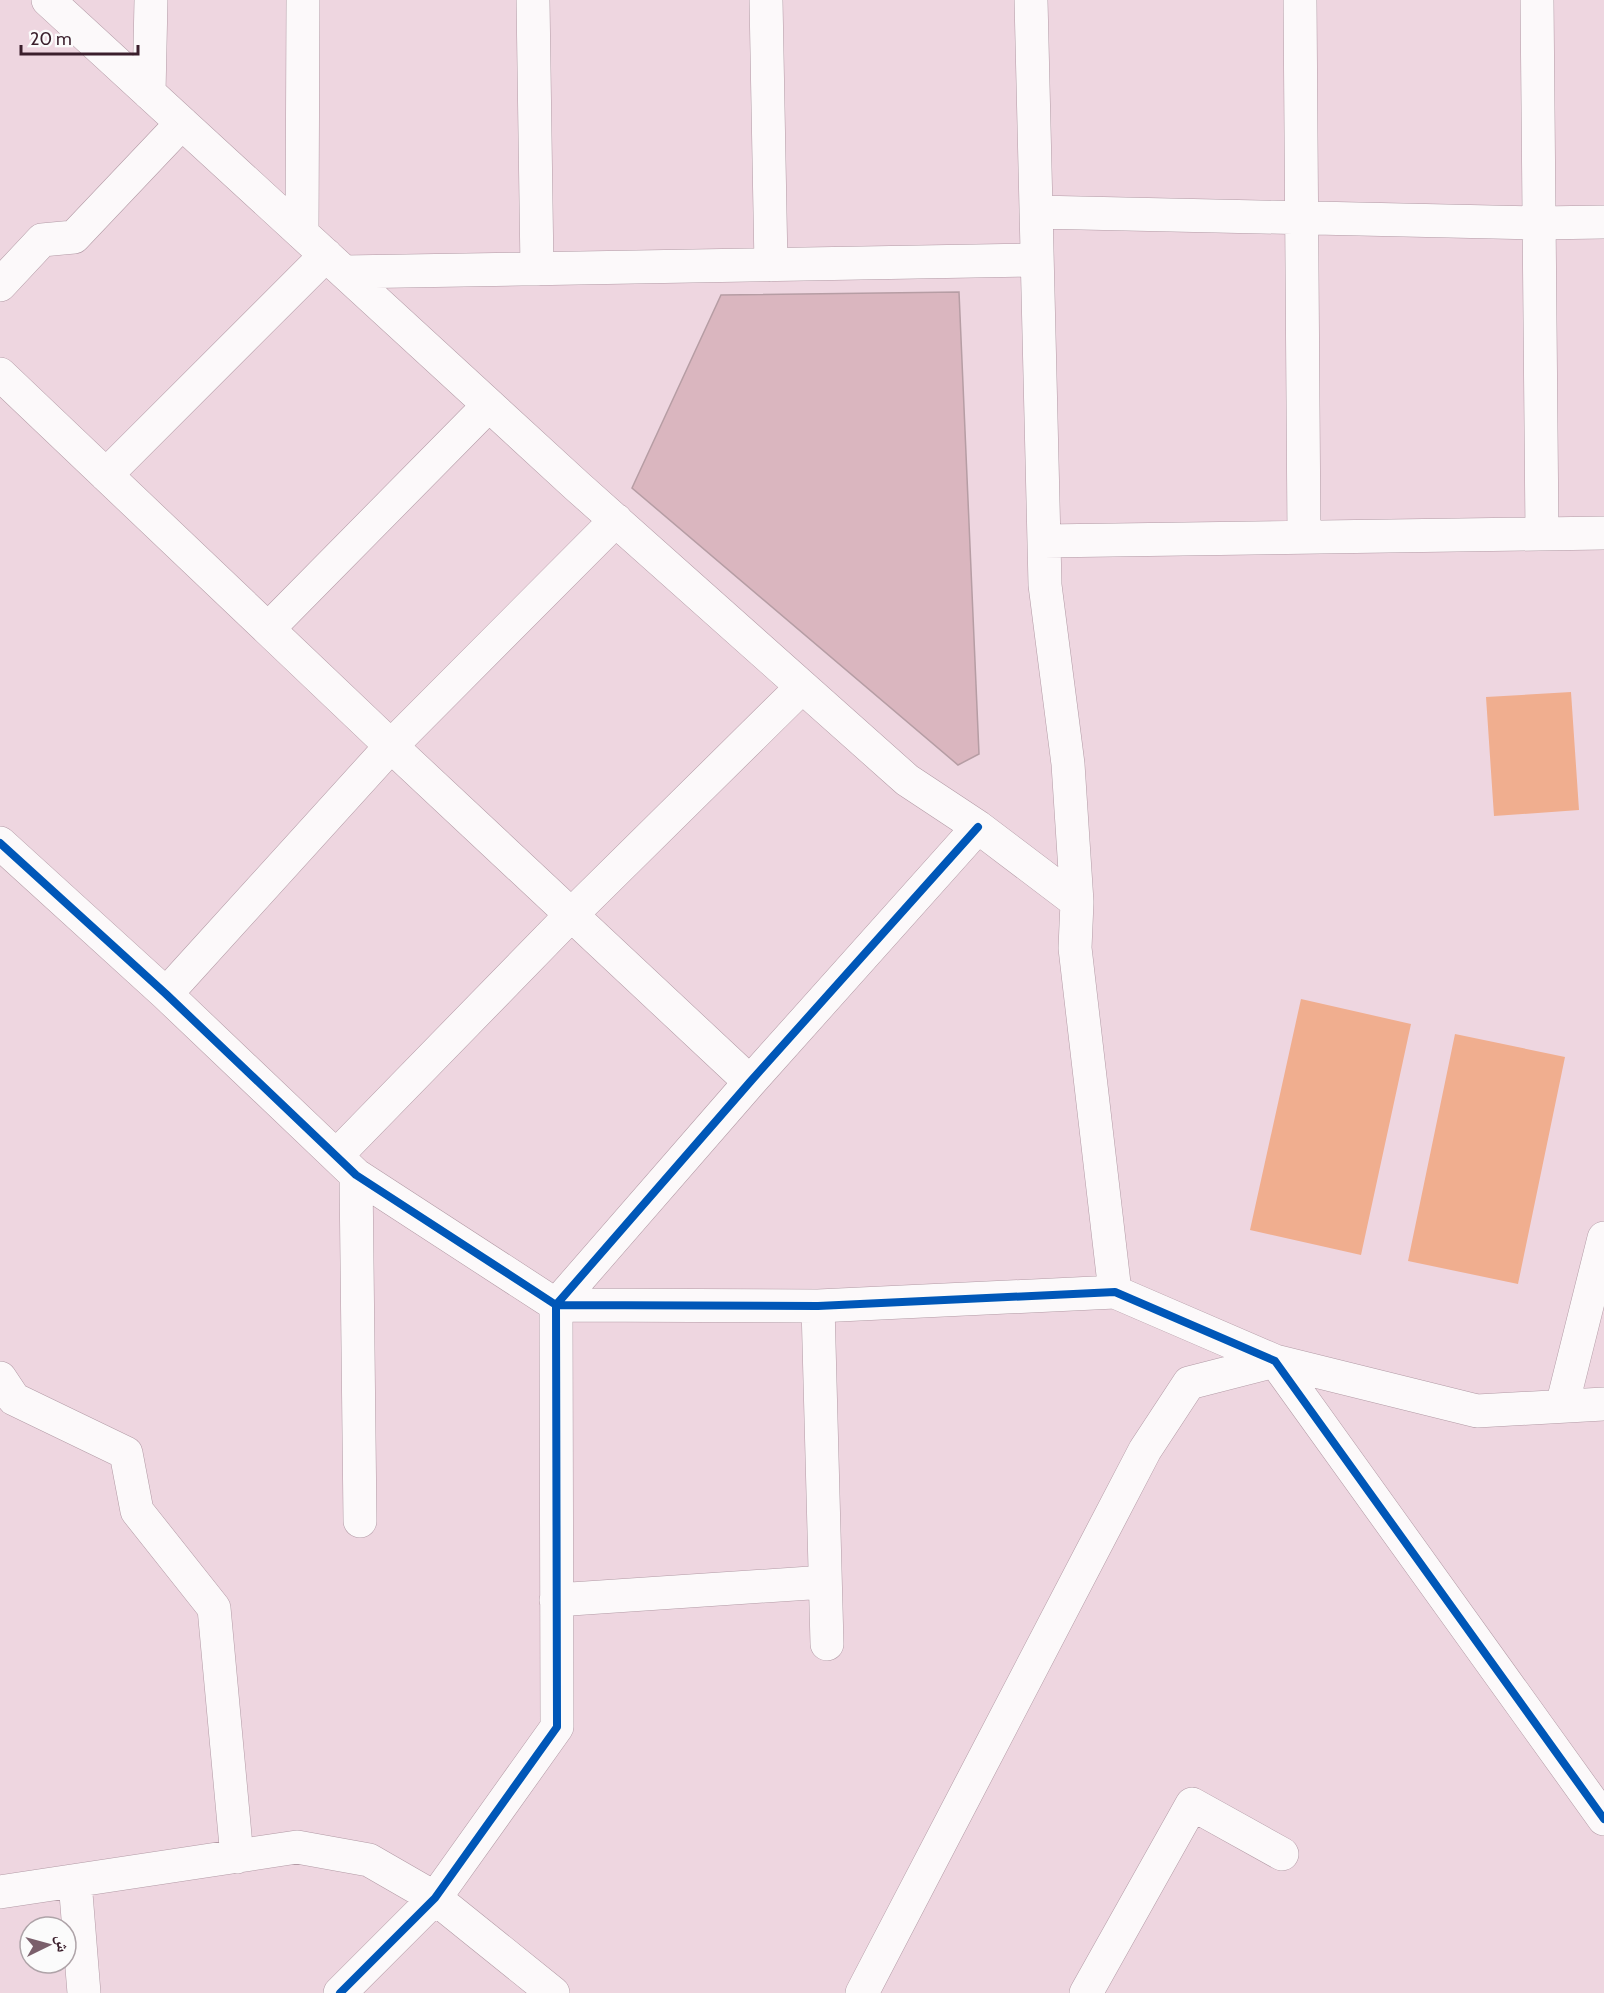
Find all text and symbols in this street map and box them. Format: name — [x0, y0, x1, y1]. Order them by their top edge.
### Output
scale bar — [21, 18, 138, 56]
text: 20 m — [30, 28, 72, 50]
north arrow — [18, 1915, 78, 1975]
text: ش — [52, 1934, 73, 1953]

